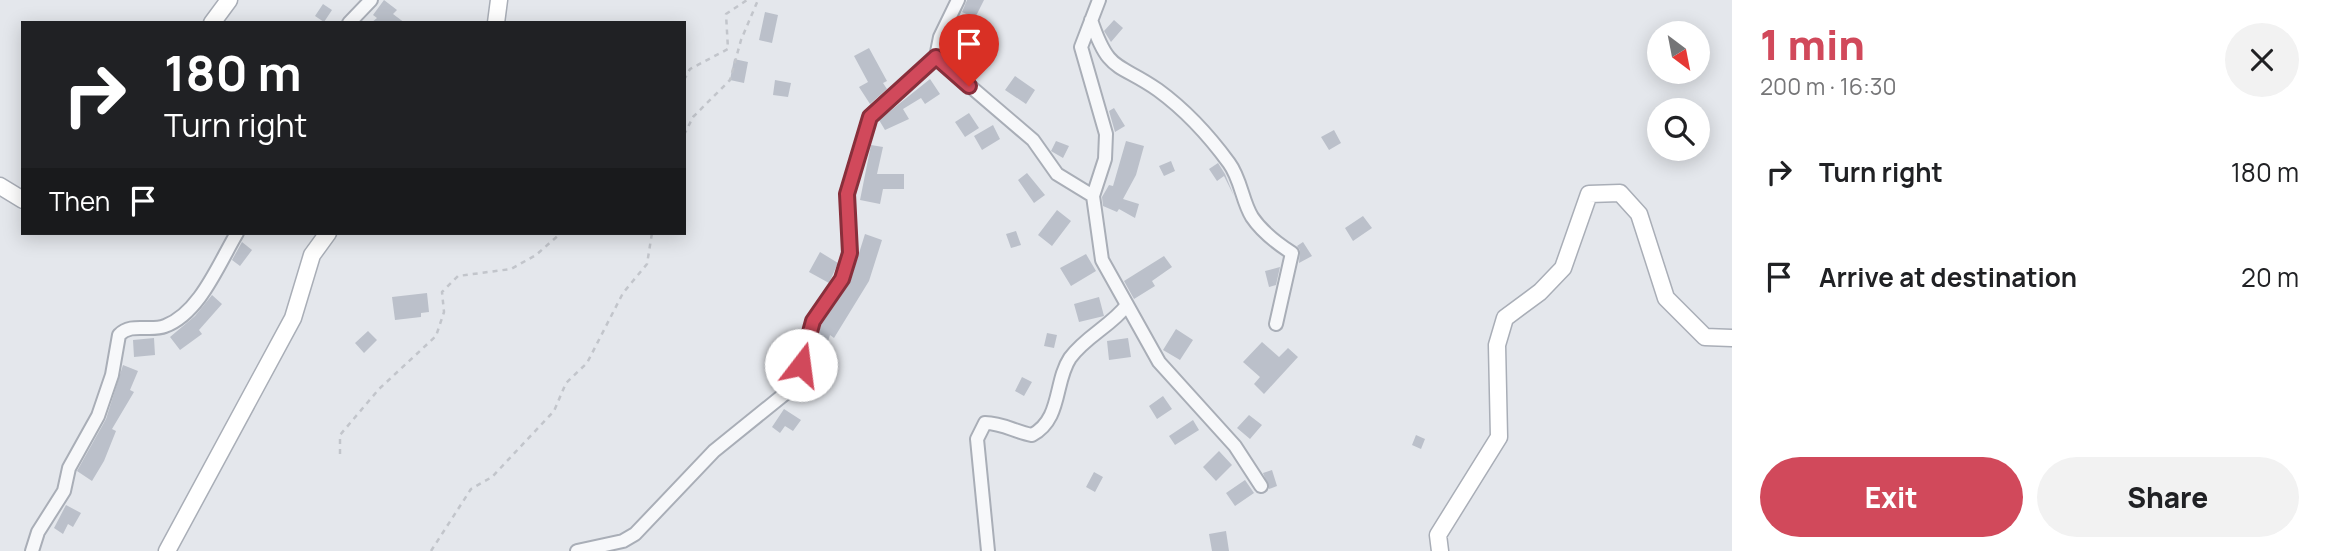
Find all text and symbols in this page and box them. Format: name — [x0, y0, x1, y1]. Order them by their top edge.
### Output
pin — [939, 14, 999, 86]
text: 1 min — [1760, 15, 1865, 73]
north arrow — [1647, 21, 1710, 84]
map controls — [1647, 21, 1710, 161]
button: close — [2225, 23, 2299, 97]
icon: arrive — [950, 25, 988, 63]
text: 180 m — [164, 39, 302, 106]
icon: right — [49, 49, 140, 140]
text: 200 m · 16:30 — [1760, 70, 1897, 102]
button: search — [1647, 98, 1710, 161]
text: Turn right — [164, 103, 307, 147]
icon: right — [1760, 153, 1798, 191]
text: Turn right — [1819, 154, 1943, 190]
text: 180 m — [2231, 154, 2299, 190]
icon: arrive — [124, 182, 162, 220]
text: Then — [49, 183, 110, 219]
icon: arrive — [1760, 258, 1798, 296]
text: Arrive at destination — [1819, 259, 2077, 295]
text: 20 m — [2241, 259, 2299, 295]
position arrow — [764, 328, 838, 402]
button: Exit — [1760, 457, 2023, 537]
button: Share — [2037, 457, 2299, 537]

